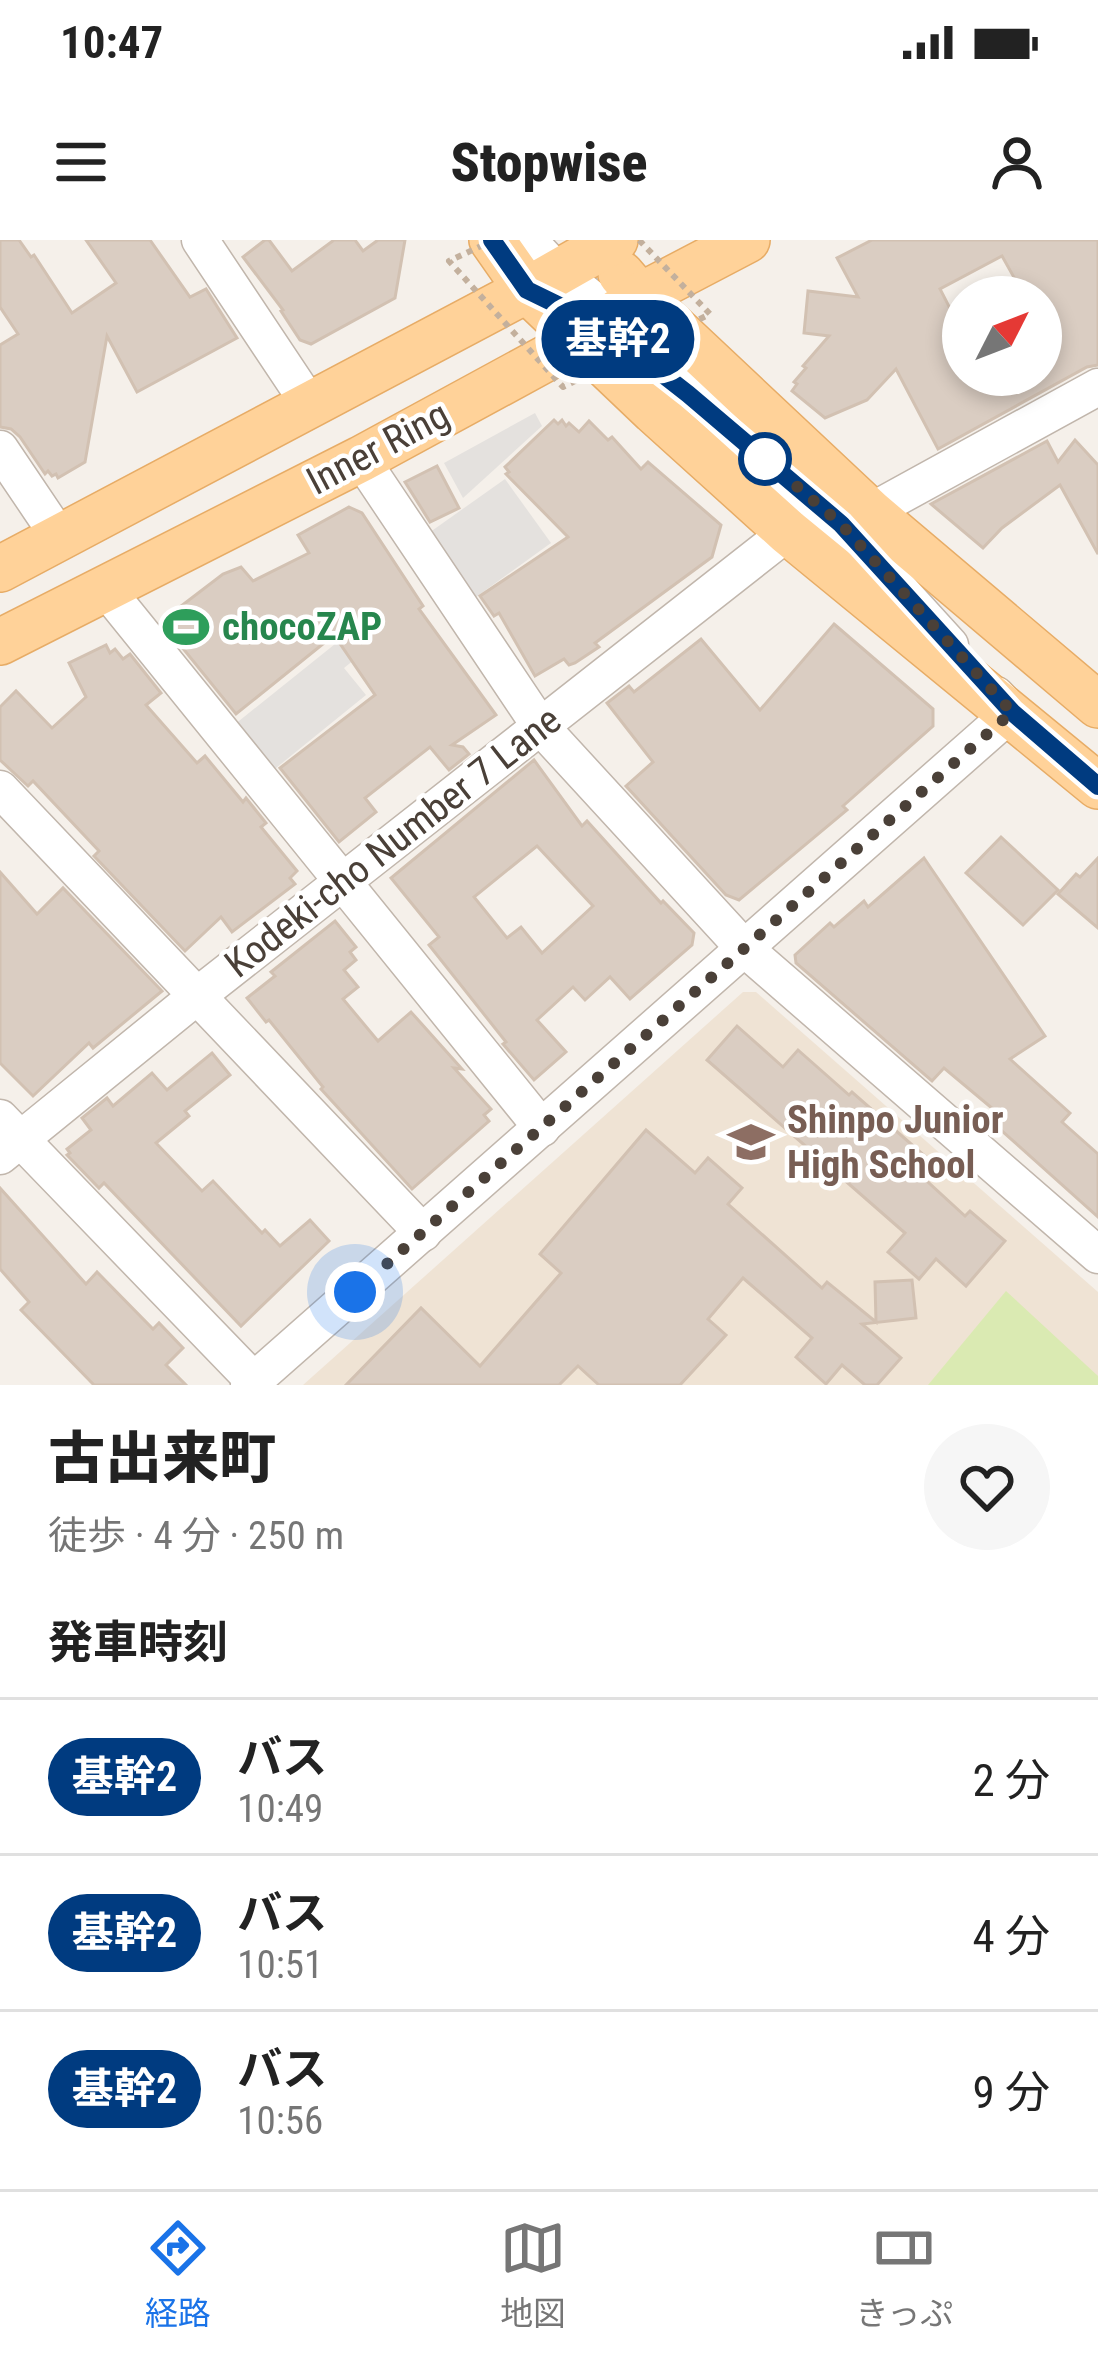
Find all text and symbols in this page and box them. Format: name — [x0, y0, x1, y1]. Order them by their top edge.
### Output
text: 10:47 — [60, 16, 163, 69]
icon: menu — [48, 129, 114, 195]
icon: person — [984, 129, 1050, 195]
text: Stopwise — [450, 131, 648, 194]
north arrow — [942, 276, 1062, 396]
map controls — [942, 276, 1062, 396]
line badge: 基幹2 — [549, 300, 687, 378]
text: 基幹2 — [565, 314, 671, 363]
street label: Inner Ring — [299, 391, 457, 505]
unlabelled marker — [740, 434, 790, 484]
sports icon: chocoZAP — [161, 602, 211, 652]
place label: chocoZAP — [222, 604, 382, 650]
street label: Kodeki-cho Number 7 Lane — [216, 697, 570, 987]
place label: Shinpo Junior High School — [787, 1097, 1004, 1188]
school or university icon: Shinpo Junior High School — [726, 1117, 776, 1167]
your location — [325, 1262, 385, 1322]
button: heart — [924, 1424, 1050, 1550]
text: 古出来町 — [48, 1425, 276, 1492]
text: 徒歩 · 4 分 · 250 m — [48, 1513, 344, 1559]
text: 発車時刻 — [48, 1616, 228, 1669]
text: バス — [237, 1731, 327, 1784]
text: 基幹2 — [72, 1752, 177, 1801]
text: 2 分 — [972, 1754, 1050, 1807]
text: 10:49 — [237, 1786, 323, 1832]
text: バス — [237, 1887, 327, 1940]
text: 基幹2 — [72, 1908, 177, 1957]
text: 4 分 — [972, 1910, 1050, 1963]
text: 10:51 — [237, 1942, 323, 1988]
text: バス — [237, 2043, 327, 2096]
text: 基幹2 — [72, 2064, 177, 2113]
text: 9 分 — [972, 2066, 1050, 2119]
text: 10:56 — [237, 2098, 323, 2144]
tab: 経路 — [145, 2215, 211, 2335]
tab: 地図 — [500, 2215, 566, 2335]
tab: きっぷ — [856, 2215, 953, 2335]

